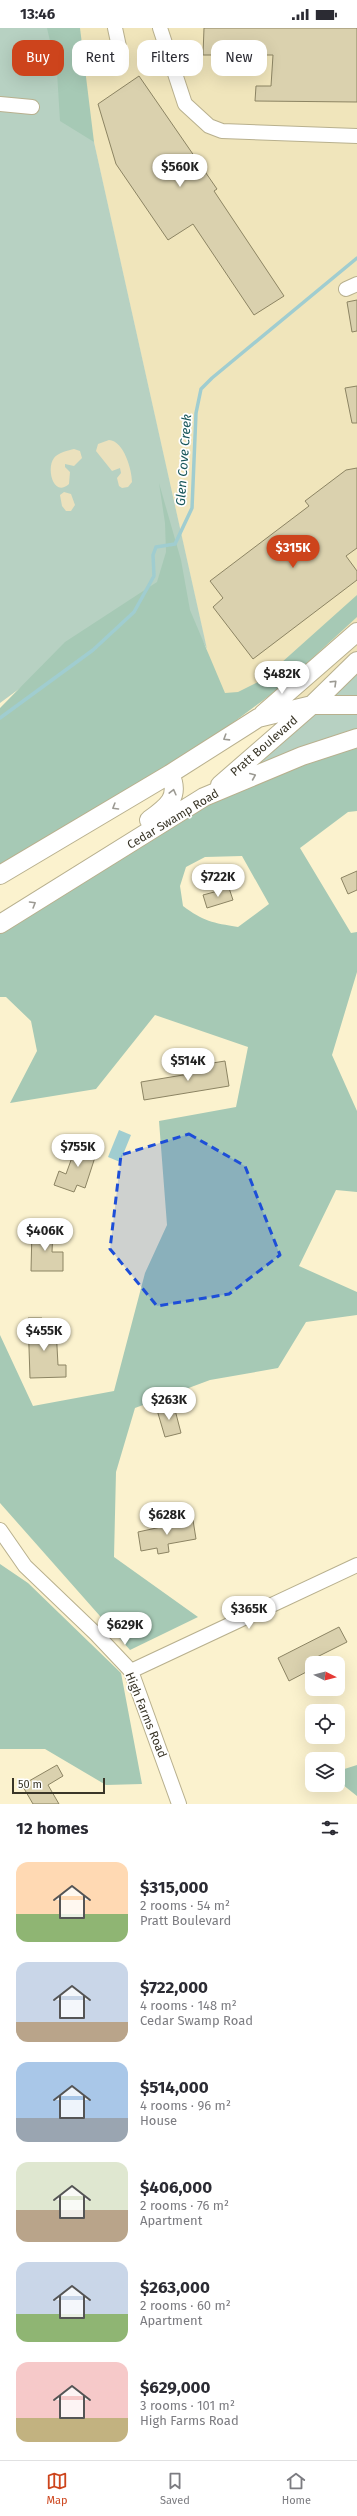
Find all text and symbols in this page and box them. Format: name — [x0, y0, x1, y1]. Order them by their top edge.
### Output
text: 13:46 — [20, 5, 55, 23]
chip: Buy — [12, 40, 64, 76]
chip: Rent — [72, 40, 129, 76]
chip: Filters — [137, 40, 203, 76]
chip: New — [211, 40, 267, 76]
pin: $560K — [152, 154, 208, 188]
text: $560K — [161, 159, 199, 174]
water label: Glen Cove Creek — [173, 413, 194, 507]
pin: $315K — [265, 535, 321, 569]
text: $315K — [276, 540, 310, 555]
pin: $482K — [254, 661, 310, 695]
text: $482K — [264, 666, 300, 681]
one-way arrow — [329, 680, 337, 688]
street label: Pratt Boulevard — [228, 713, 300, 779]
one-way arrow — [223, 734, 230, 741]
one-way arrow — [250, 773, 257, 781]
street label: Cedar Swamp Road — [125, 786, 221, 852]
one-way arrow — [169, 789, 177, 796]
one-way arrow — [112, 802, 119, 809]
pin: $722K — [190, 864, 246, 898]
text: $722K — [201, 869, 235, 884]
one-way arrow — [29, 901, 36, 908]
pin: $514K — [160, 1048, 216, 1082]
text: $514K — [171, 1053, 205, 1068]
pin: $755K — [50, 1134, 106, 1168]
text: $755K — [61, 1139, 95, 1154]
pin: $406K — [17, 1218, 73, 1252]
text: $406K — [26, 1223, 64, 1238]
pin: $455K — [16, 1318, 72, 1352]
text: $455K — [26, 1323, 62, 1338]
pin: $263K — [141, 1387, 197, 1421]
text: $263K — [151, 1392, 187, 1407]
pin: $628K — [139, 1502, 195, 1536]
text: $628K — [149, 1507, 185, 1522]
pin: $365K — [221, 1596, 277, 1630]
text: $365K — [231, 1601, 267, 1616]
pin: $629K — [97, 1612, 153, 1646]
text: $629K — [107, 1617, 143, 1632]
north arrow — [305, 1656, 345, 1696]
map controls — [305, 1656, 345, 1792]
street label: High Farms Road — [122, 1670, 170, 1760]
button: locate — [305, 1704, 345, 1744]
button: layers — [305, 1752, 345, 1792]
scale bar — [12, 1776, 105, 1795]
text: 50 m — [18, 1778, 42, 1791]
icon: filters — [319, 1817, 341, 1839]
text: 12 homes — [16, 1818, 88, 1839]
text: $315,000 — [140, 1877, 208, 1898]
icon: home — [48, 1878, 96, 1926]
text: 2 rooms · 54 m² — [140, 1898, 230, 1913]
text: Pratt Boulevard — [140, 1913, 231, 1928]
text: $722,000 — [140, 1977, 208, 1998]
icon: home — [48, 1978, 96, 2026]
text: 4 rooms · 148 m² — [140, 1998, 237, 2013]
text: Cedar Swamp Road — [140, 2013, 253, 2028]
text: $514,000 — [140, 2077, 209, 2098]
icon: home — [48, 2078, 96, 2126]
text: 4 rooms · 96 m² — [140, 2098, 231, 2113]
text: House — [140, 2113, 177, 2128]
text: $406,000 — [140, 2177, 212, 2198]
icon: home — [48, 2178, 96, 2226]
text: 2 rooms · 76 m² — [140, 2198, 229, 2213]
text: Apartment — [140, 2213, 202, 2228]
text: $263,000 — [140, 2277, 210, 2298]
icon: home — [48, 2278, 96, 2326]
text: 2 rooms · 60 m² — [140, 2298, 231, 2313]
text: Apartment — [140, 2313, 202, 2328]
text: $629,000 — [140, 2377, 211, 2398]
icon: home — [48, 2378, 96, 2426]
text: 3 rooms · 101 m² — [140, 2398, 235, 2413]
text: High Farms Road — [140, 2413, 239, 2428]
tab: Map — [46, 2470, 68, 2507]
tab: Saved — [160, 2470, 190, 2507]
tab: Home — [282, 2470, 311, 2507]

